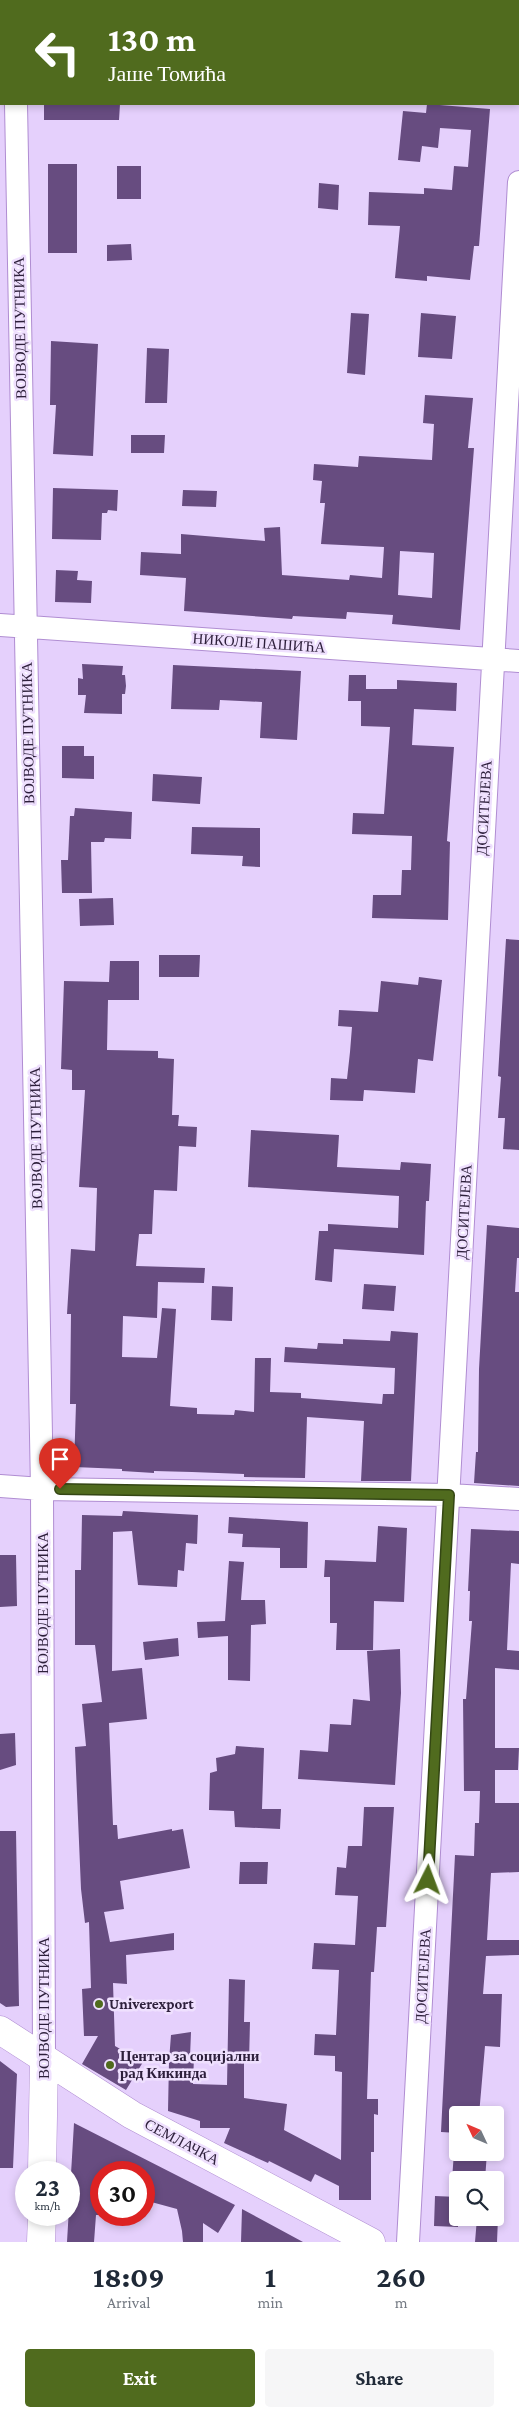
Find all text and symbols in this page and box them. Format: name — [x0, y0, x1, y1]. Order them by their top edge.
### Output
icon: left — [25, 20, 90, 85]
text: 130 m — [108, 20, 196, 59]
text: Јаше Томића — [108, 61, 226, 86]
street label: ВОЈВОДЕ ПУТНИКА — [11, 257, 29, 399]
street label: НИКОЛЕ ПАШИЋА — [192, 630, 326, 656]
street label: ВОЈВОДЕ ПУТНИКА — [19, 662, 37, 804]
street label: ДОСИТЕЈЕВА — [474, 760, 494, 856]
street label: ВОЈВОДЕ ПУТНИКА — [27, 1067, 45, 1209]
street label: ДОСИТЕЈЕВА — [454, 1164, 474, 1260]
pin — [39, 1438, 81, 1489]
icon: arrive — [46, 1445, 74, 1473]
street label: ВОЈВОДЕ ПУТНИКА — [35, 1532, 51, 1674]
position arrow — [401, 1853, 453, 1905]
street label: ДОСИТЕЈЕВА — [413, 1928, 433, 2024]
street label: ВОЈВОДЕ ПУТНИКА — [36, 1937, 52, 2079]
place label: Univerexport — [109, 1996, 194, 2012]
marker: Univerexport — [93, 1998, 105, 2010]
place label: Центар за социјални рад Кикинда — [120, 2048, 260, 2081]
marker: Центар за социјални рад Кикинда — [104, 2059, 116, 2071]
north arrow — [449, 2106, 504, 2161]
map controls — [449, 2106, 504, 2226]
street label: СЕМЛАЧКА — [142, 2116, 222, 2168]
speed limit sign: 30 — [90, 2161, 155, 2226]
button: search — [449, 2171, 504, 2226]
text: 23 — [35, 2174, 60, 2201]
text: km/h — [35, 2199, 60, 2213]
text: 18:09 — [93, 2260, 165, 2293]
text: 1 — [265, 2260, 276, 2293]
text: 260 — [376, 2260, 426, 2293]
text: Arrival — [107, 2294, 151, 2311]
text: min — [258, 2294, 283, 2311]
text: m — [395, 2294, 408, 2311]
button: Exit — [25, 2349, 255, 2407]
button: Share — [265, 2349, 494, 2407]

